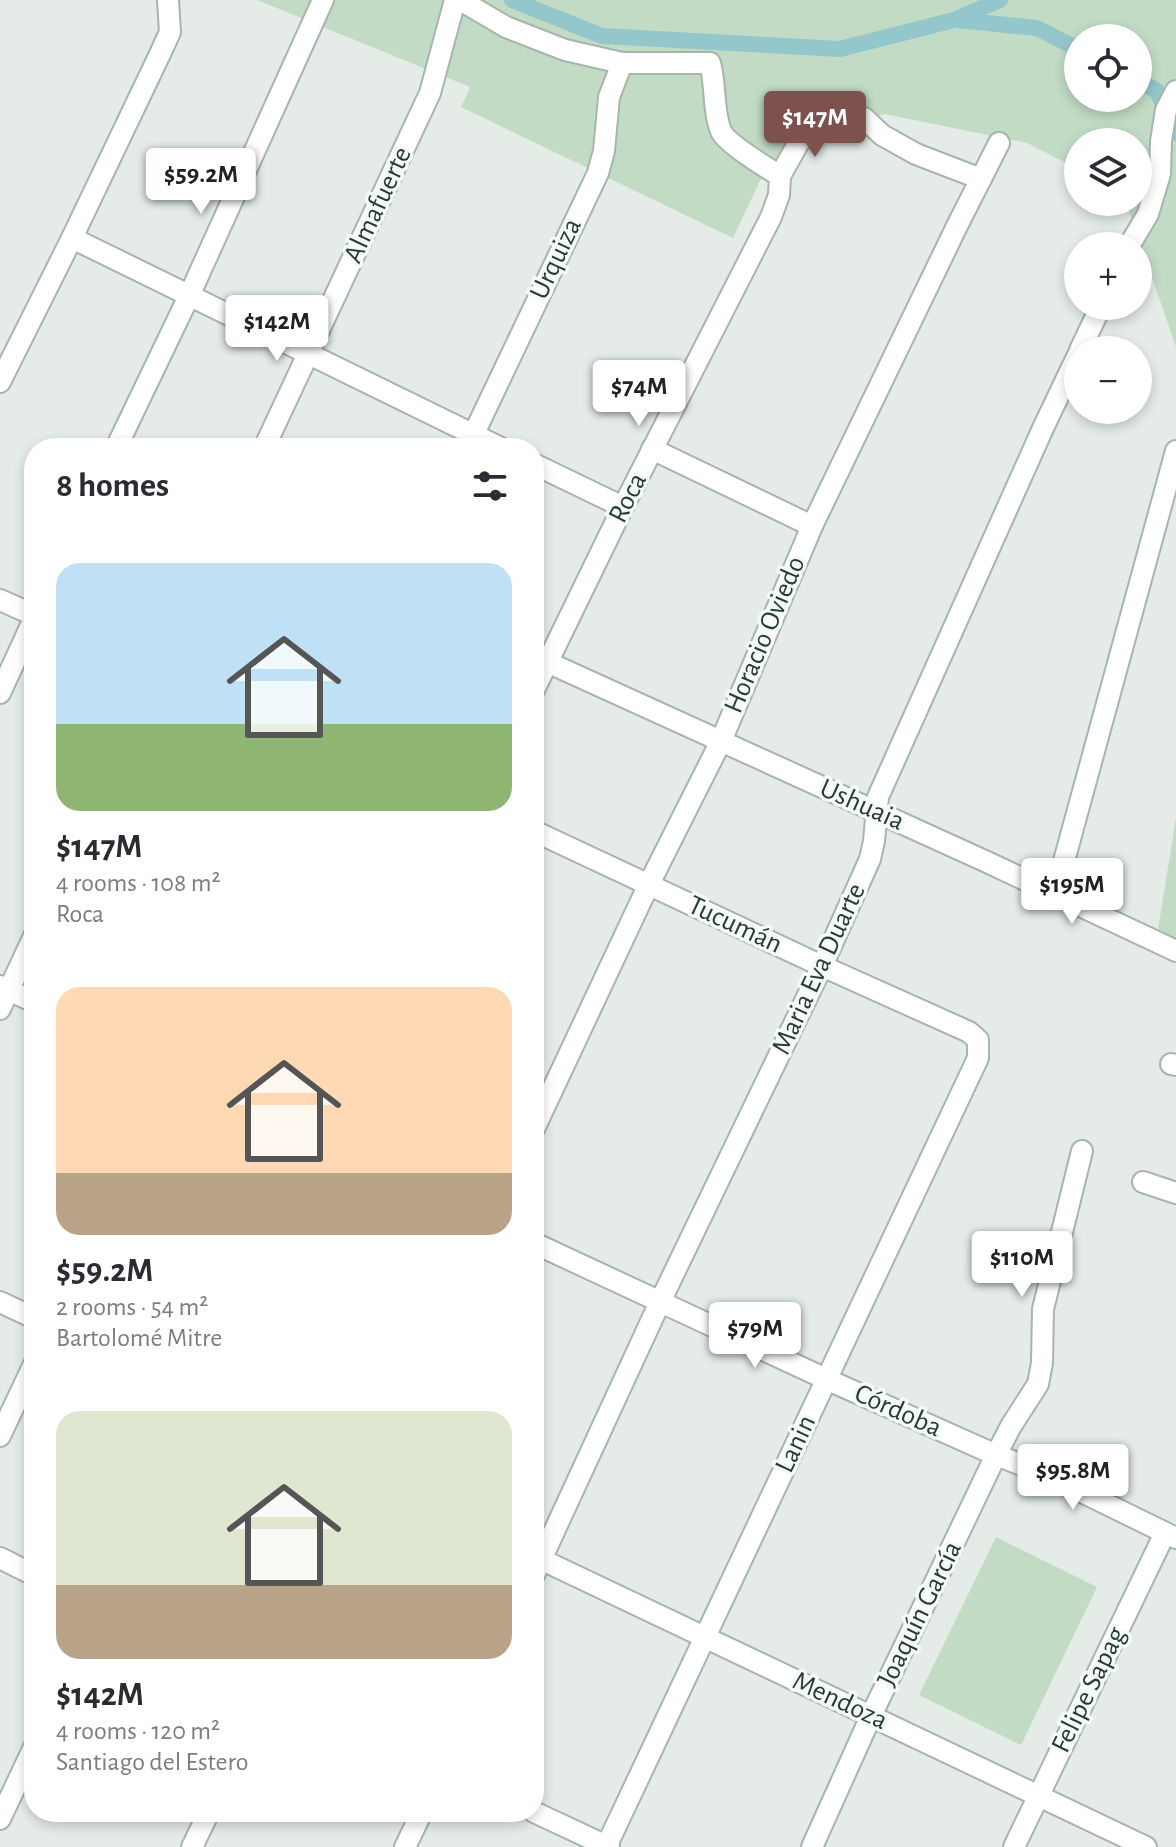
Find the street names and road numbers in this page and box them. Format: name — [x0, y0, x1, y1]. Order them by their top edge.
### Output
street label: Almafuerte — [339, 143, 417, 267]
street label: Urquiza — [525, 214, 587, 304]
street label: Roca — [604, 469, 652, 527]
street label: Horacio Oviedo — [719, 553, 811, 717]
street label: Ushuaia — [815, 774, 909, 836]
street label: Maria Eva Duarte — [767, 879, 871, 1059]
street label: Tucumán — [684, 891, 786, 959]
street label: Córdoba — [850, 1379, 946, 1443]
street label: Lanin — [771, 1411, 821, 1477]
street label: Joaquín García — [873, 1537, 967, 1691]
street label: Felipe Sapag — [1047, 1622, 1132, 1757]
street label: Mendoza — [788, 1667, 892, 1735]

